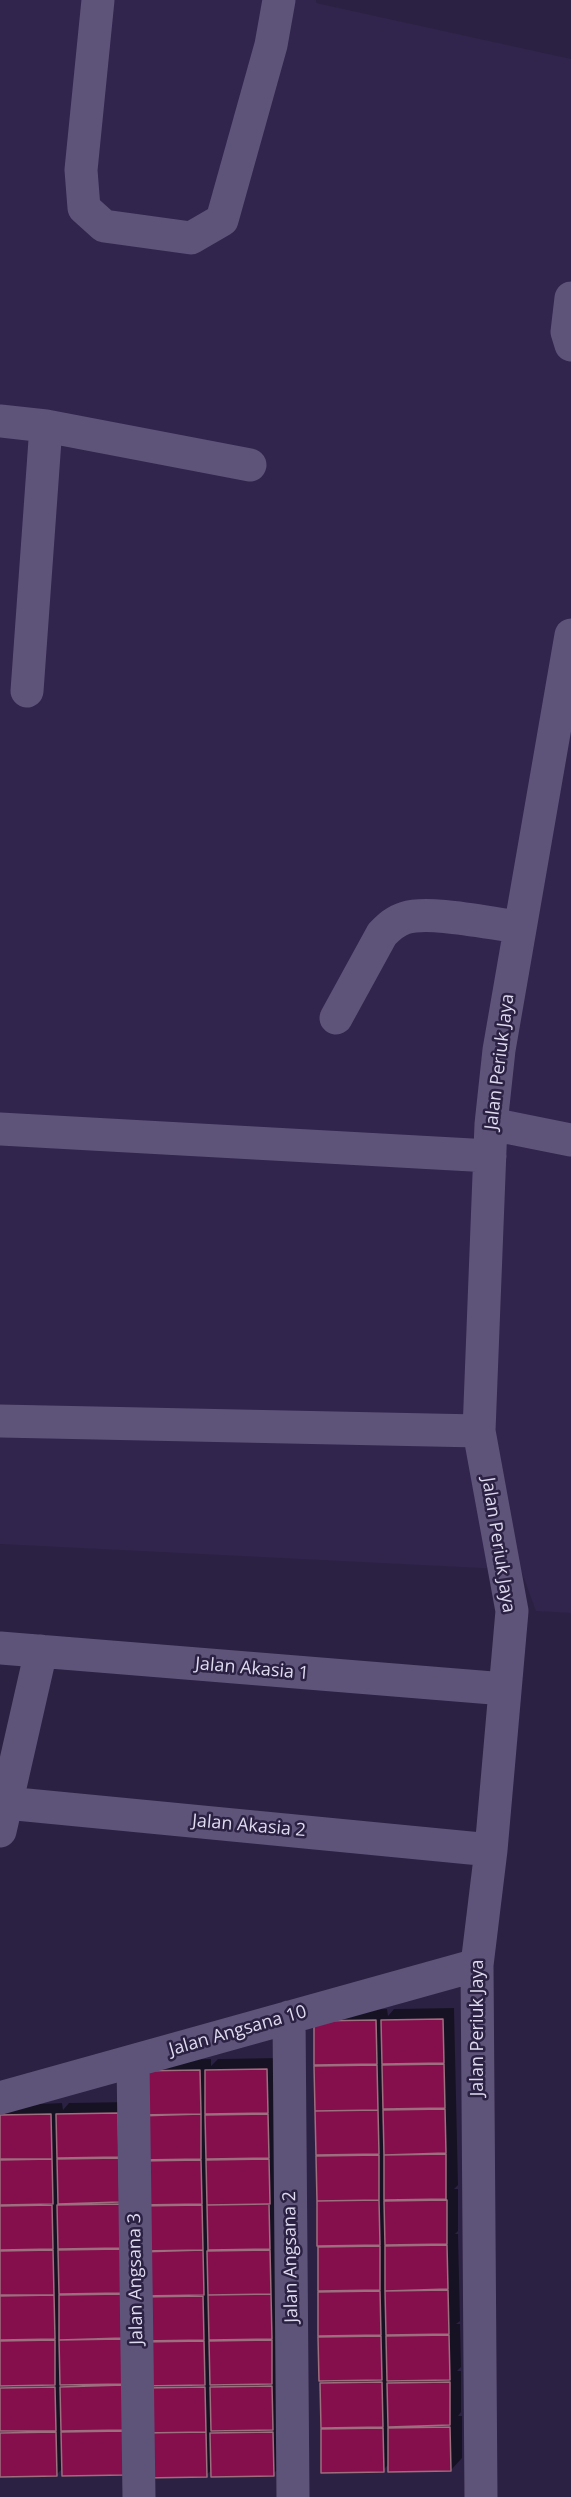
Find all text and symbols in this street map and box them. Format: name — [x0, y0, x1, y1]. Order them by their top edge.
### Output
street label: Jalan Periuk Jaya — [481, 993, 519, 1131]
street label: Jalan Periuk Jaya — [477, 1476, 519, 1614]
street label: Jalan Akasia 1 — [194, 1653, 310, 1685]
street label: Jalan Akasia 2 — [191, 1810, 307, 1842]
street label: Jalan Periuk Jaya — [467, 1960, 489, 2096]
street label: Jalan Angsana 10 — [167, 2001, 309, 2061]
street label: Jalan Angsana 2 — [279, 2191, 303, 2323]
street label: Jalan Angsana 3 — [124, 2213, 148, 2345]

